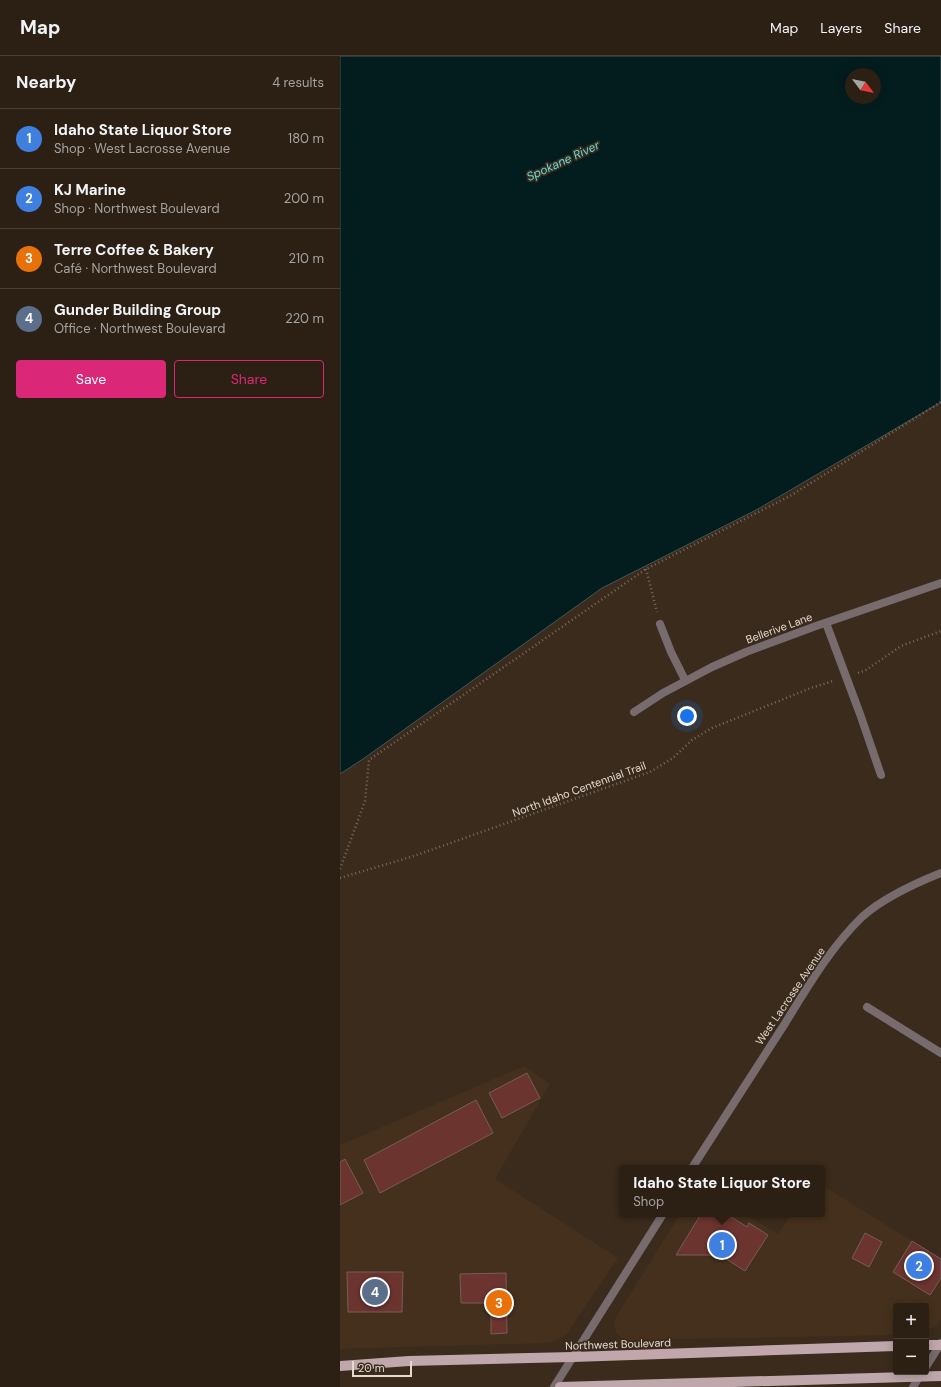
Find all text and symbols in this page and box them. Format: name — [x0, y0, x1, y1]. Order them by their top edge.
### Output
text: Map — [20, 15, 60, 40]
text: Map — [770, 19, 798, 37]
text: Layers — [820, 19, 862, 37]
text: Share — [884, 19, 921, 37]
north arrow — [845, 68, 881, 104]
text: Nearby — [16, 71, 76, 93]
text: 4 results — [272, 74, 324, 91]
text: Idaho State Liquor Store — [54, 120, 232, 140]
text: 1 — [27, 130, 31, 147]
text: 180 m — [288, 130, 324, 147]
water label: Spokane River — [524, 137, 603, 185]
text: Shop · West Lacrosse Avenue — [54, 140, 230, 157]
text: KJ Marine — [54, 180, 126, 200]
text: 2 — [25, 190, 33, 207]
text: 200 m — [284, 190, 324, 207]
text: Shop · Northwest Boulevard — [54, 200, 220, 217]
text: Terre Coffee & Bakery — [54, 240, 214, 260]
text: 3 — [25, 250, 33, 267]
text: 210 m — [289, 250, 324, 267]
text: Café · Northwest Boulevard — [54, 260, 217, 277]
text: Gunder Building Group — [54, 300, 221, 320]
text: 4 — [25, 310, 33, 327]
text: 220 m — [285, 310, 324, 327]
text: Office · Northwest Boulevard — [54, 320, 225, 337]
button: Save — [16, 360, 166, 398]
button: Share — [174, 360, 324, 398]
street label: Bellerive Lane — [744, 609, 814, 647]
your location — [677, 706, 697, 726]
street label: North Idaho Centennial Trail — [510, 758, 648, 820]
street label: West Lacrosse Avenue — [752, 944, 828, 1048]
popup — [619, 1165, 825, 1217]
text: Idaho State Liquor Store — [633, 1173, 811, 1193]
text: Shop — [633, 1193, 664, 1210]
pin: 1 — [709, 1230, 735, 1260]
pin: 2 — [906, 1251, 932, 1281]
pin: 4 — [362, 1277, 388, 1307]
pin: 3 — [486, 1288, 512, 1318]
map controls — [893, 1303, 929, 1375]
button: + — [893, 1303, 929, 1339]
street label: Northwest Boulevard — [565, 1335, 671, 1353]
button: − — [893, 1339, 929, 1375]
scale bar — [352, 1359, 412, 1378]
text: 20 m — [358, 1361, 384, 1375]

